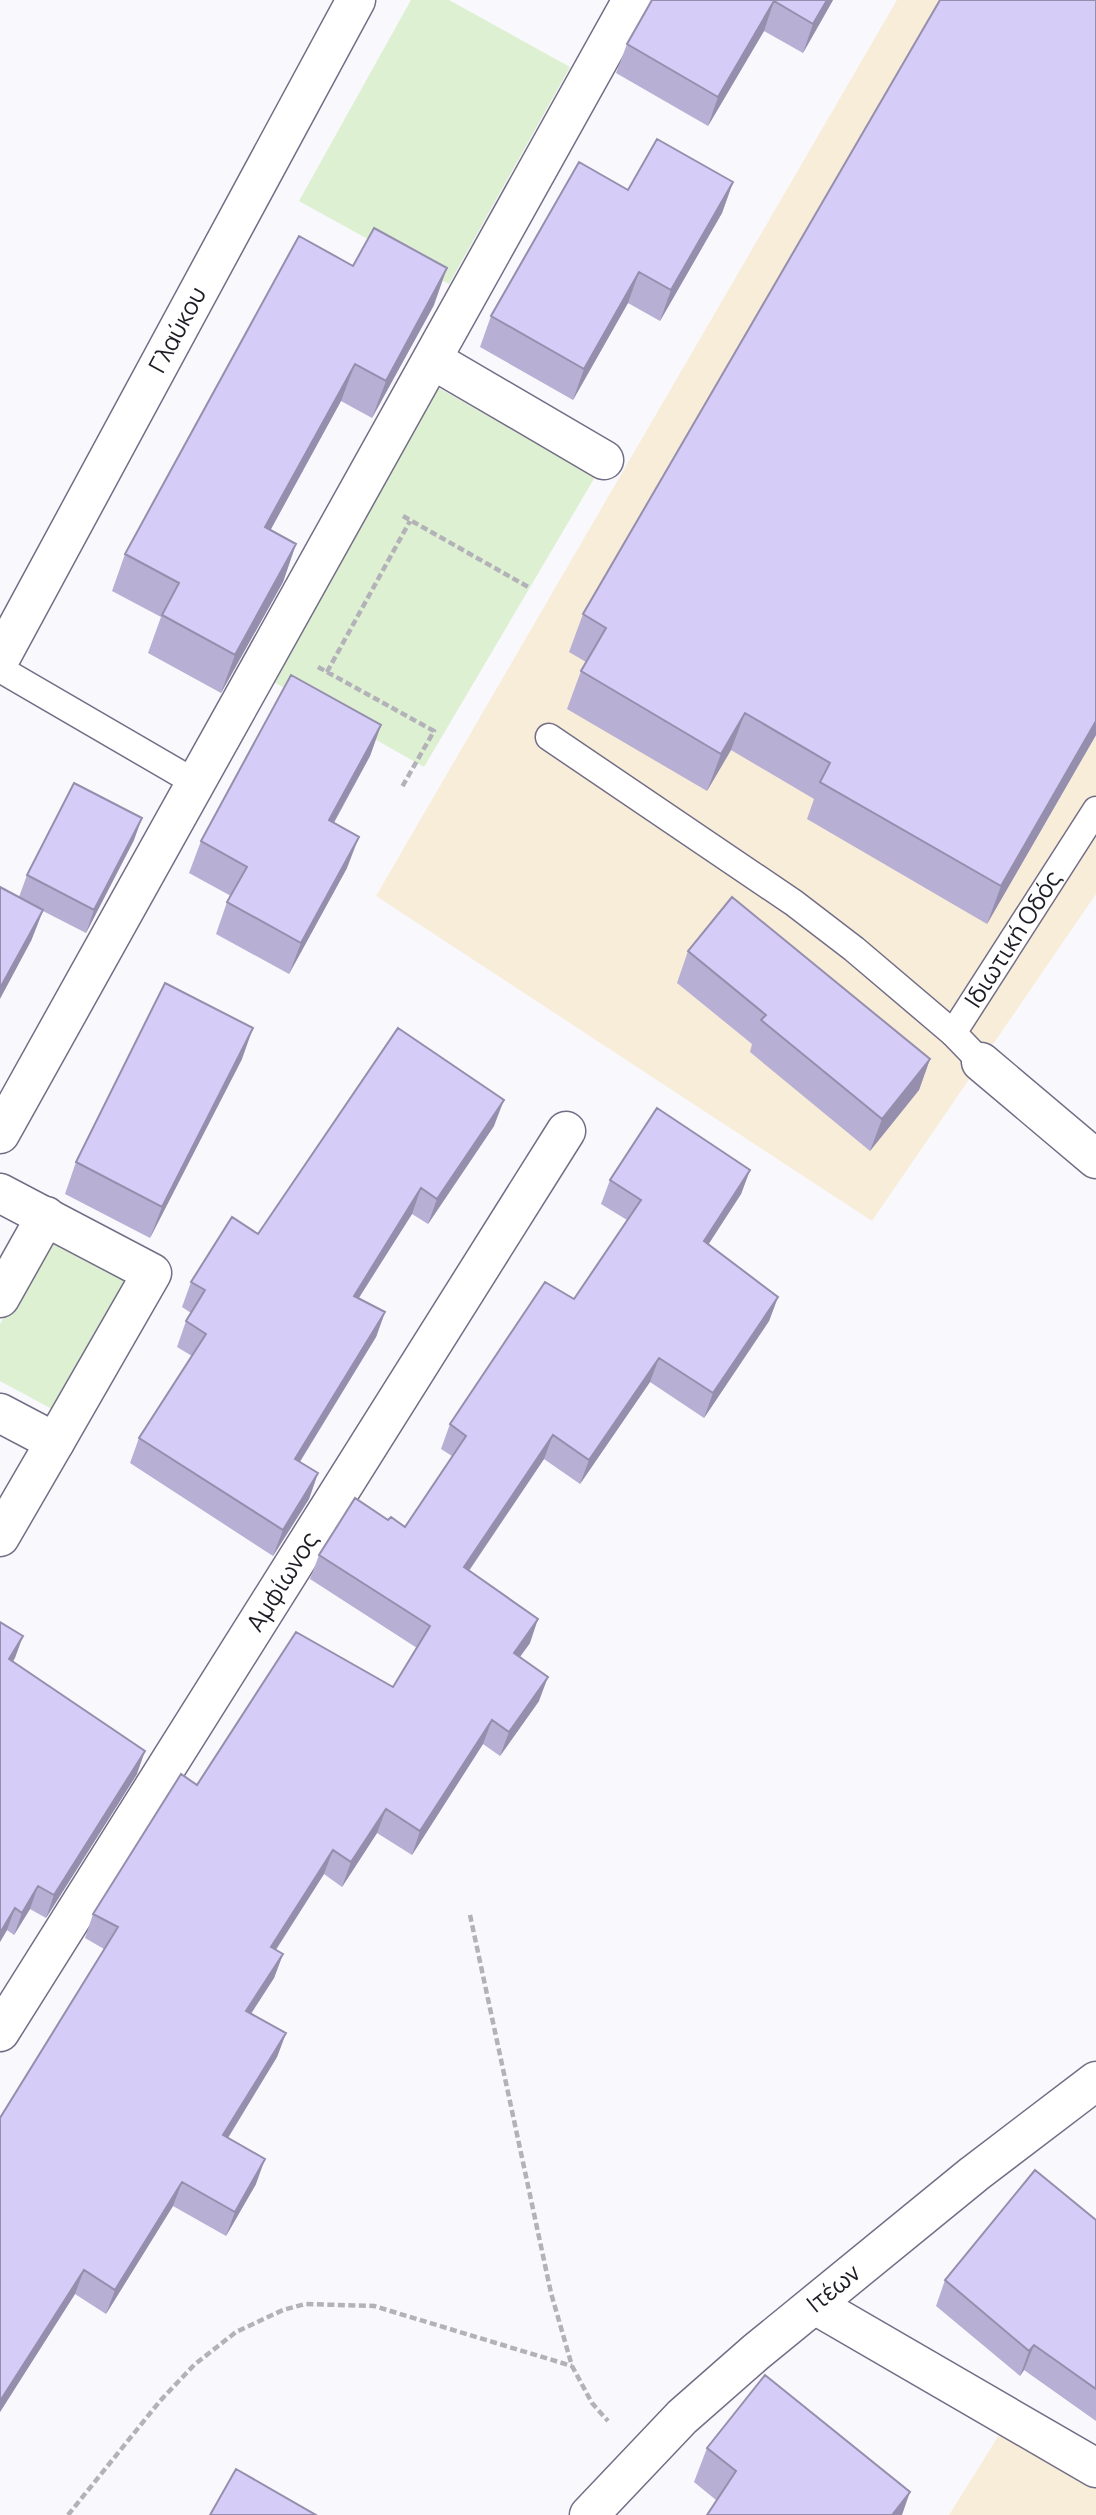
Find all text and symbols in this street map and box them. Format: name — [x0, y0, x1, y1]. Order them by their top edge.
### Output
street label: Γλαύκου — [140, 280, 213, 378]
street label: Ιδιωτική Οδός — [956, 863, 1068, 1013]
street label: Αμφίωνος — [238, 1524, 326, 1637]
street label: Ιτέων — [799, 2256, 867, 2319]

